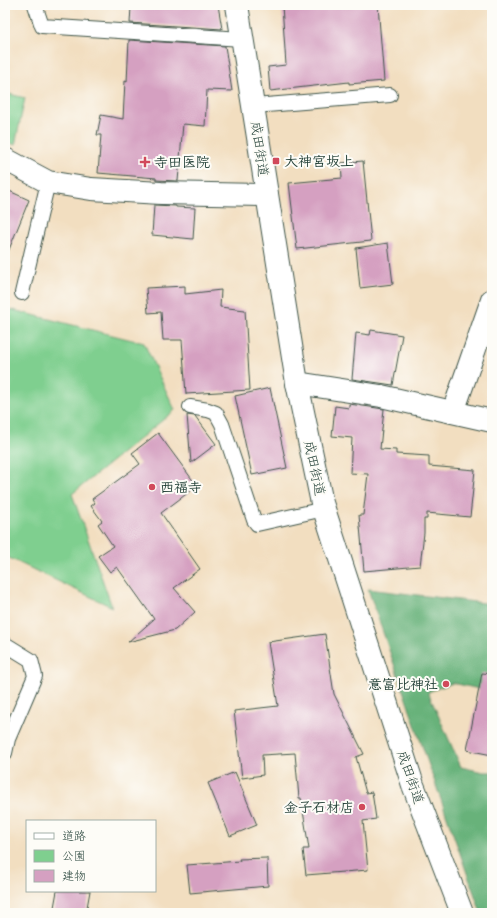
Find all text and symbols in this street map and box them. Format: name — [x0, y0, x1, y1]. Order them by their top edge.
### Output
street label: 成田街道 — [244, 120, 273, 178]
place label: 大神宮坂上 — [284, 152, 354, 173]
place label: 寺田医院 — [154, 153, 210, 174]
marker: 寺田医院 — [139, 156, 151, 168]
marker: 大神宮坂上 — [271, 156, 281, 166]
street label: 成田街道 — [297, 439, 330, 498]
place label: 西福寺 — [160, 478, 202, 499]
marker: 西福寺 — [147, 482, 157, 492]
place label: 意富比神社 — [368, 675, 438, 696]
marker: 意富比神社 — [441, 679, 451, 689]
street label: 成田街道 — [391, 748, 429, 807]
place label: 金子石材店 — [284, 798, 354, 819]
marker: 金子石材店 — [357, 802, 367, 812]
legend — [26, 820, 156, 892]
text: 道路 — [62, 828, 86, 846]
text: 公園 — [62, 848, 86, 866]
text: 建物 — [62, 868, 86, 886]

